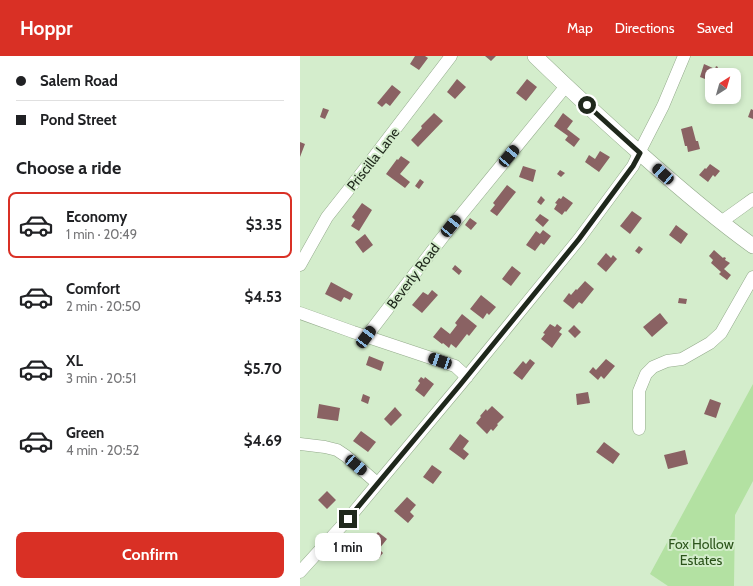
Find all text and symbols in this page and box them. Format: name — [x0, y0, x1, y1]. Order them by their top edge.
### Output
text: Hoppr — [20, 17, 72, 40]
text: Map — [567, 19, 593, 37]
text: Directions — [615, 19, 675, 37]
text: Saved — [697, 19, 733, 37]
north arrow — [705, 68, 741, 104]
map controls — [705, 68, 741, 104]
text: Salem Road — [40, 72, 118, 90]
route start — [578, 96, 596, 114]
text: Pond Street — [40, 111, 117, 129]
street label: Priscilla Lane — [343, 124, 403, 194]
car — [497, 143, 521, 169]
text: Choose a ride — [16, 157, 121, 179]
car — [650, 162, 676, 186]
icon: car — [18, 207, 54, 243]
text: Economy — [66, 208, 127, 226]
car — [439, 213, 463, 239]
text: $3.35 — [246, 216, 282, 234]
text: 1 min · 20:49 — [66, 226, 137, 242]
street label: Beverly Road — [382, 240, 444, 312]
icon: car — [18, 279, 54, 315]
text: Comfort — [66, 280, 120, 298]
text: $4.53 — [245, 288, 282, 306]
text: 2 min · 20:50 — [66, 298, 141, 314]
car — [354, 324, 378, 350]
icon: car — [18, 351, 54, 387]
car — [427, 351, 453, 371]
text: XL — [66, 352, 83, 370]
text: $5.70 — [244, 360, 282, 378]
text: 3 min · 20:51 — [66, 370, 136, 386]
icon: car — [18, 423, 54, 459]
text: Green — [66, 424, 104, 442]
text: $4.69 — [244, 432, 282, 450]
text: 4 min · 20:52 — [66, 442, 139, 458]
car — [343, 453, 369, 477]
route end — [339, 510, 357, 528]
button: Confirm — [16, 532, 284, 578]
callout: 1 min — [315, 533, 381, 561]
park label: Fox Hollow Estates — [668, 535, 734, 569]
text: 1 min — [333, 539, 363, 555]

